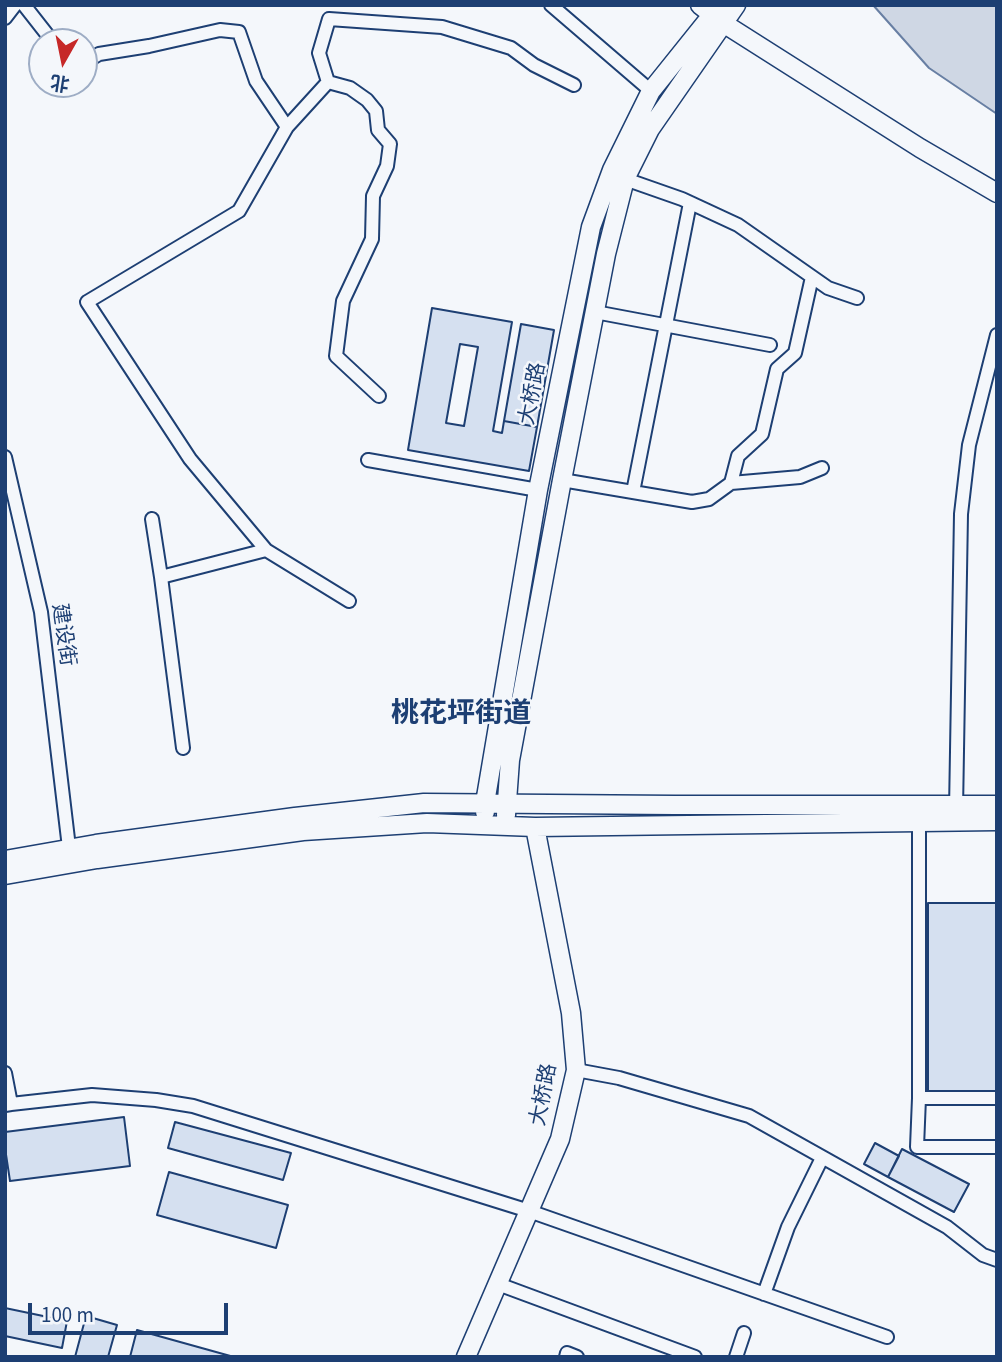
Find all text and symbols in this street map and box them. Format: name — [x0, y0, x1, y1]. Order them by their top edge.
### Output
north arrow — [28, 28, 98, 98]
text: 北 — [48, 67, 71, 97]
street label: 大桥路 — [516, 361, 552, 427]
street label: 建设街 — [45, 602, 79, 668]
district label: 桃花坪街道 — [391, 699, 531, 733]
street label: 大桥路 — [527, 1062, 563, 1128]
scale bar — [32, 1288, 231, 1332]
text: 100 m — [41, 1300, 94, 1330]

